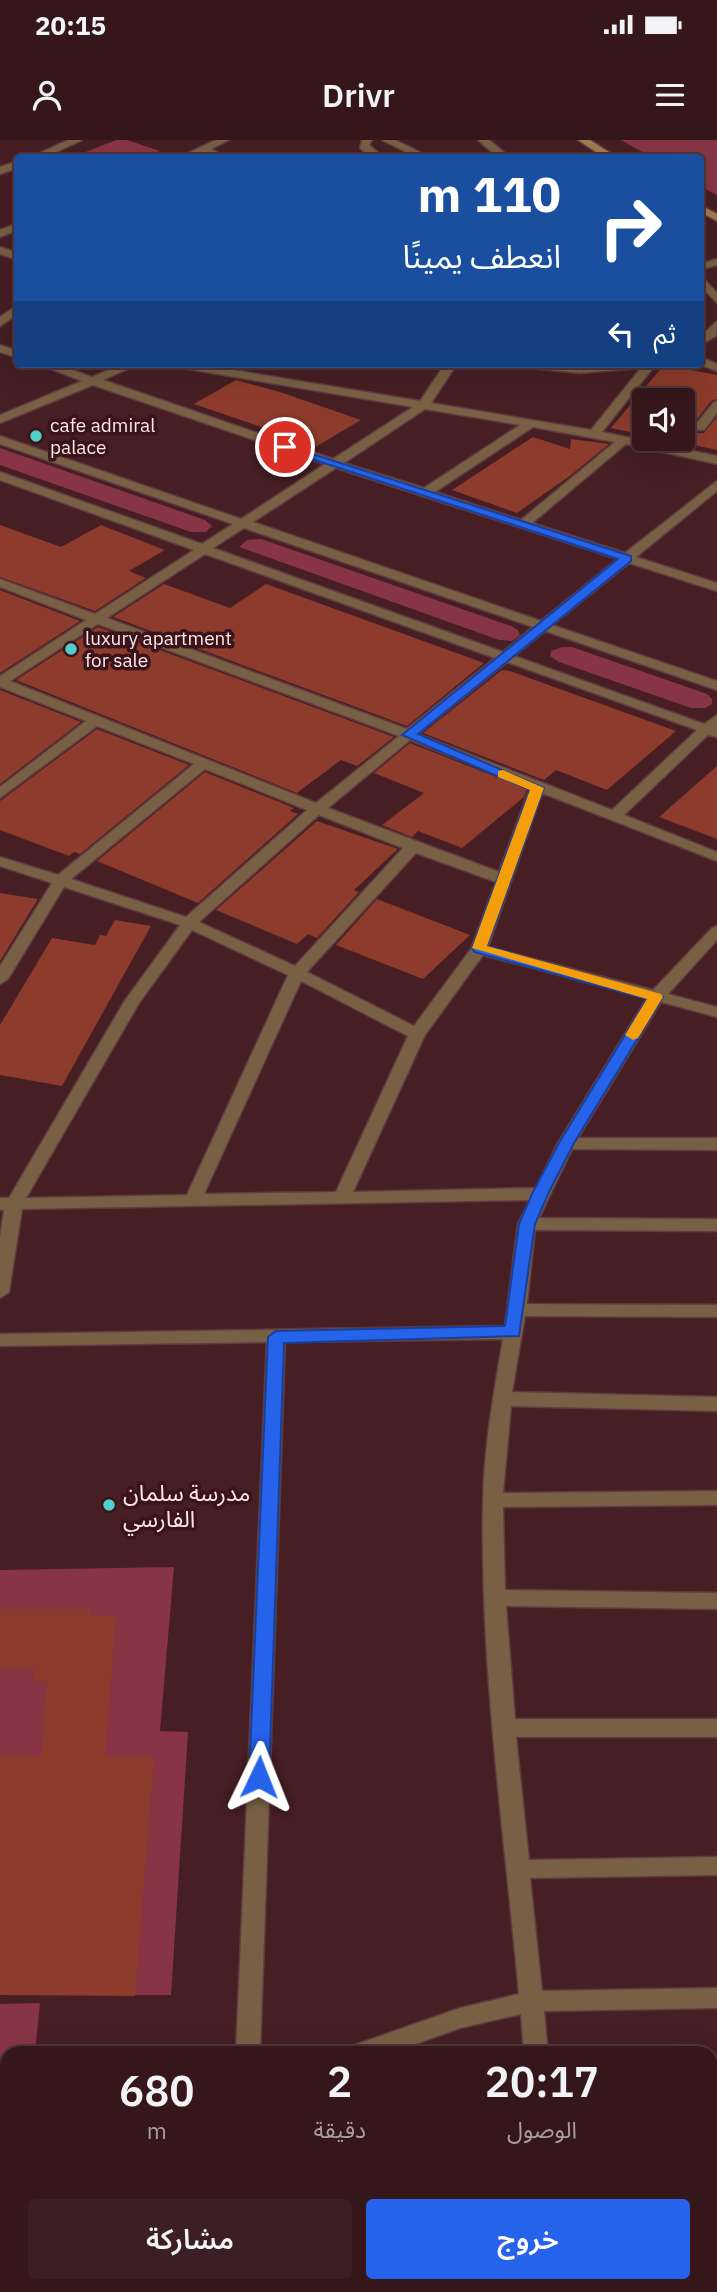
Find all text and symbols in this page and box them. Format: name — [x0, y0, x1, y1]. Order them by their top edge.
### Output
text: 20:15 — [35, 8, 106, 42]
text: Drivr — [322, 74, 395, 116]
icon: person — [28, 76, 66, 114]
icon: menu — [651, 76, 689, 114]
text: 110 m — [417, 162, 561, 225]
icon: right — [585, 182, 676, 273]
text: انعطف يمينًا — [402, 235, 561, 277]
icon: left — [602, 315, 640, 353]
text: ثم — [654, 316, 676, 350]
map controls — [632, 388, 695, 451]
button: sound — [632, 388, 695, 451]
place label: cafe admiral palace — [50, 413, 155, 459]
pin — [255, 417, 315, 477]
marker: cafe admiral palace — [28, 428, 44, 444]
icon: arrive — [266, 428, 304, 466]
place label: luxury apartment for sale — [85, 626, 232, 672]
marker: luxury apartment for sale — [63, 641, 79, 657]
place label: مدرسة سلمان الفارسي — [123, 1477, 250, 1536]
marker: مدرسة سلمان الفارسي — [101, 1497, 117, 1513]
position arrow — [222, 1740, 296, 1814]
text: 2 — [327, 2054, 352, 2109]
text: 20:17 — [485, 2054, 599, 2109]
text: 680 — [119, 2063, 195, 2118]
text: دقيقة — [314, 2114, 366, 2144]
text: الوصول — [507, 2114, 577, 2144]
text: m — [147, 2115, 167, 2145]
button: مشاركة — [28, 2199, 352, 2279]
button: خروج — [366, 2199, 690, 2279]

